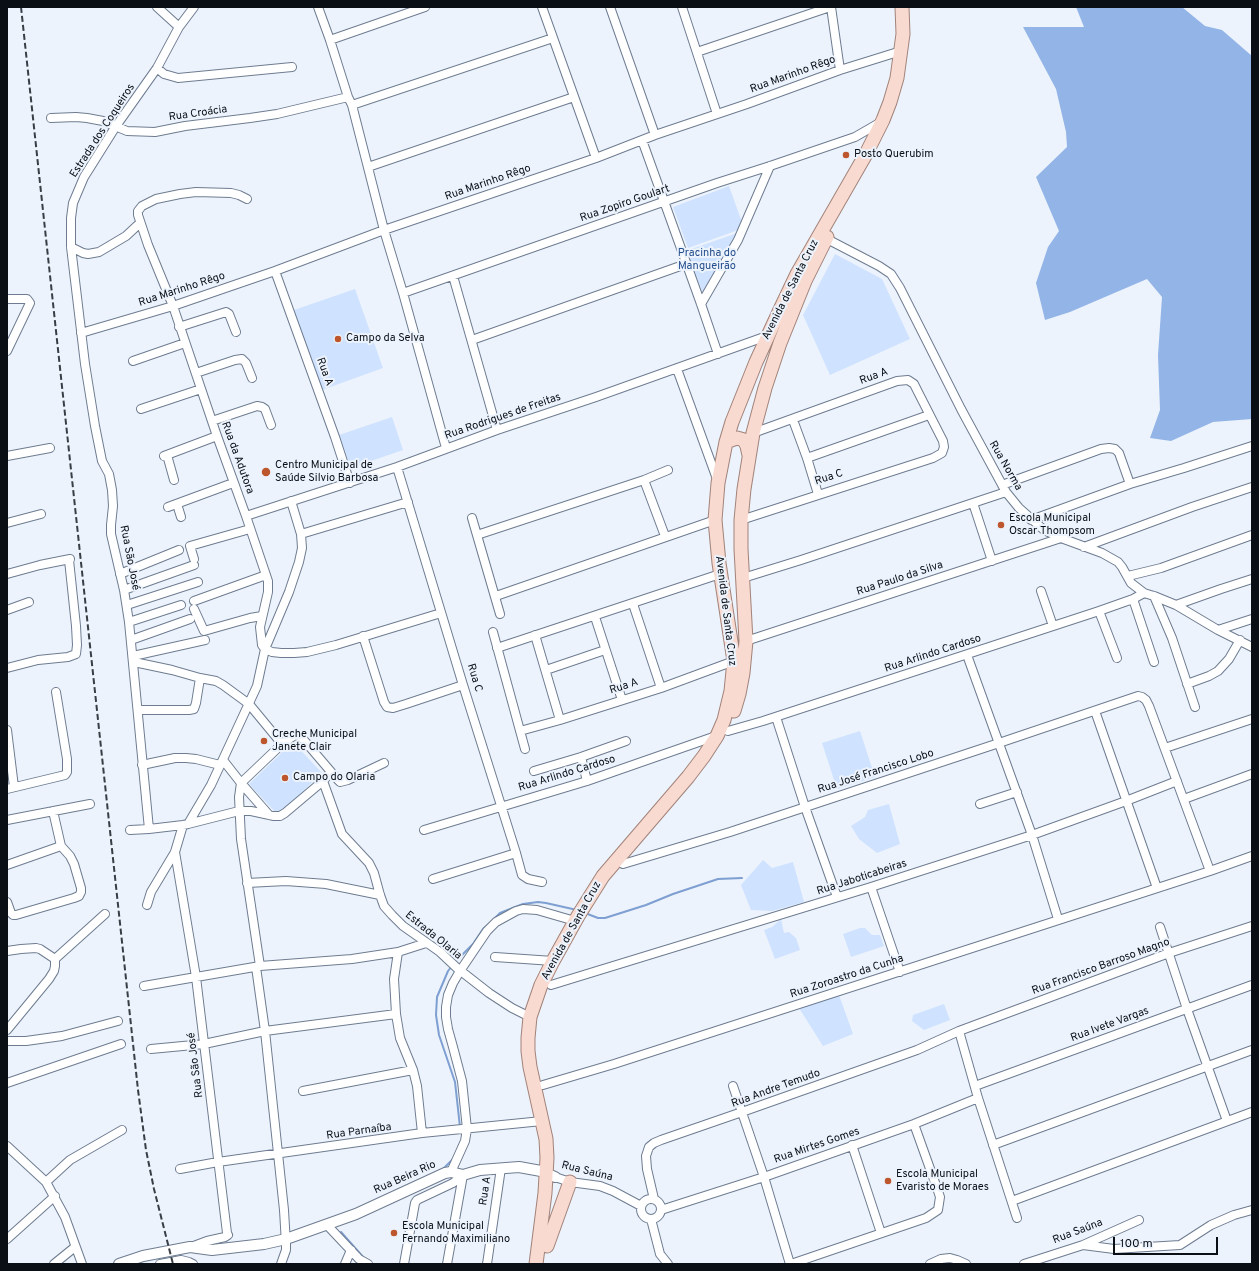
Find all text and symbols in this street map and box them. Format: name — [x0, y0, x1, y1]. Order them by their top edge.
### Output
street label: Rua Marinho Rêgo — [748, 53, 838, 97]
street label: Estrada dos Coqueiros — [68, 82, 138, 180]
street label: Rua Croácia — [168, 103, 228, 125]
place label: Posto Querubim — [854, 148, 934, 162]
marker: Posto Querubim — [841, 150, 851, 160]
street label: Rua Marinho Rêgo — [443, 162, 533, 204]
street label: Rua Zopiro Goulart — [578, 182, 672, 226]
street label: Avenida de Santa Cruz — [760, 238, 822, 342]
park label: Pracinha do Mangueirão — [678, 247, 736, 273]
street label: Rua Marinho Rêgo — [137, 270, 227, 310]
place label: Campo da Selva — [346, 332, 425, 346]
marker: Campo da Selva — [333, 334, 343, 344]
street label: Rua A — [313, 356, 335, 388]
street label: Rua A — [858, 366, 890, 388]
street label: Rua Rodrigues de Freitas — [443, 391, 563, 443]
street label: Rua da Adutora — [218, 420, 256, 496]
street label: Rua Norma — [986, 439, 1024, 493]
place label: Centro Municipal de Saúde Silvio Barbosa — [275, 459, 378, 485]
marker: Centro Municipal de Saúde Silvio Barbosa — [260, 466, 272, 478]
street label: Rua C — [813, 467, 845, 489]
place label: Escola Municipal Oscar Thompsom — [1009, 512, 1095, 538]
marker: Escola Municipal Oscar Thompsom — [996, 520, 1006, 530]
street label: Rua São José — [116, 524, 142, 592]
street label: Avenida de Santa Cruz — [712, 555, 738, 667]
street label: Rua Paulo da Silva — [855, 559, 945, 599]
street label: Rua Arlindo Cardoso — [883, 632, 983, 676]
street label: Rua C — [463, 662, 485, 694]
street label: Rua A — [608, 676, 640, 698]
place label: Creche Municipal Janete Clair — [272, 728, 357, 754]
marker: Creche Municipal Janete Clair — [259, 736, 269, 746]
street label: Rua José Francisco Lobo — [816, 747, 936, 797]
street label: Rua Arlindo Cardoso — [517, 753, 617, 795]
place label: Campo do Olaria — [293, 771, 375, 785]
marker: Campo do Olaria — [280, 773, 290, 783]
street label: Rua Jaboticabeiras — [815, 857, 909, 899]
street label: Avenida de Santa Cruz — [539, 879, 605, 983]
street label: Estrada Olaria — [402, 909, 464, 963]
street label: Rua Francisco Barroso Magno — [1030, 936, 1172, 998]
street label: Rua Zoroastro da Cunha — [789, 952, 905, 1002]
street label: Rua Ivete Vargas — [1069, 1005, 1151, 1045]
street label: Rua São José — [185, 1031, 207, 1099]
street label: Rua Andre Temudo — [730, 1067, 822, 1111]
street label: Rua Parnaíba — [326, 1121, 392, 1143]
street label: Rua Mirtes Gomes — [773, 1125, 861, 1167]
street label: Rua Beira Rio — [372, 1158, 438, 1198]
street label: Rua Saúna — [560, 1159, 614, 1185]
place label: Escola Municipal Evaristo de Moraes — [896, 1168, 989, 1194]
street label: Rua A — [477, 1176, 495, 1206]
marker: Escola Municipal Evaristo de Moraes — [883, 1176, 893, 1186]
street label: Rua Saúna — [1051, 1216, 1105, 1248]
place label: Escola Municipal Fernando Maximiliano — [402, 1220, 510, 1246]
marker: Escola Municipal Fernando Maximiliano — [389, 1228, 399, 1238]
scale bar — [1115, 1229, 1220, 1255]
text: 100 m — [1120, 1236, 1153, 1252]

